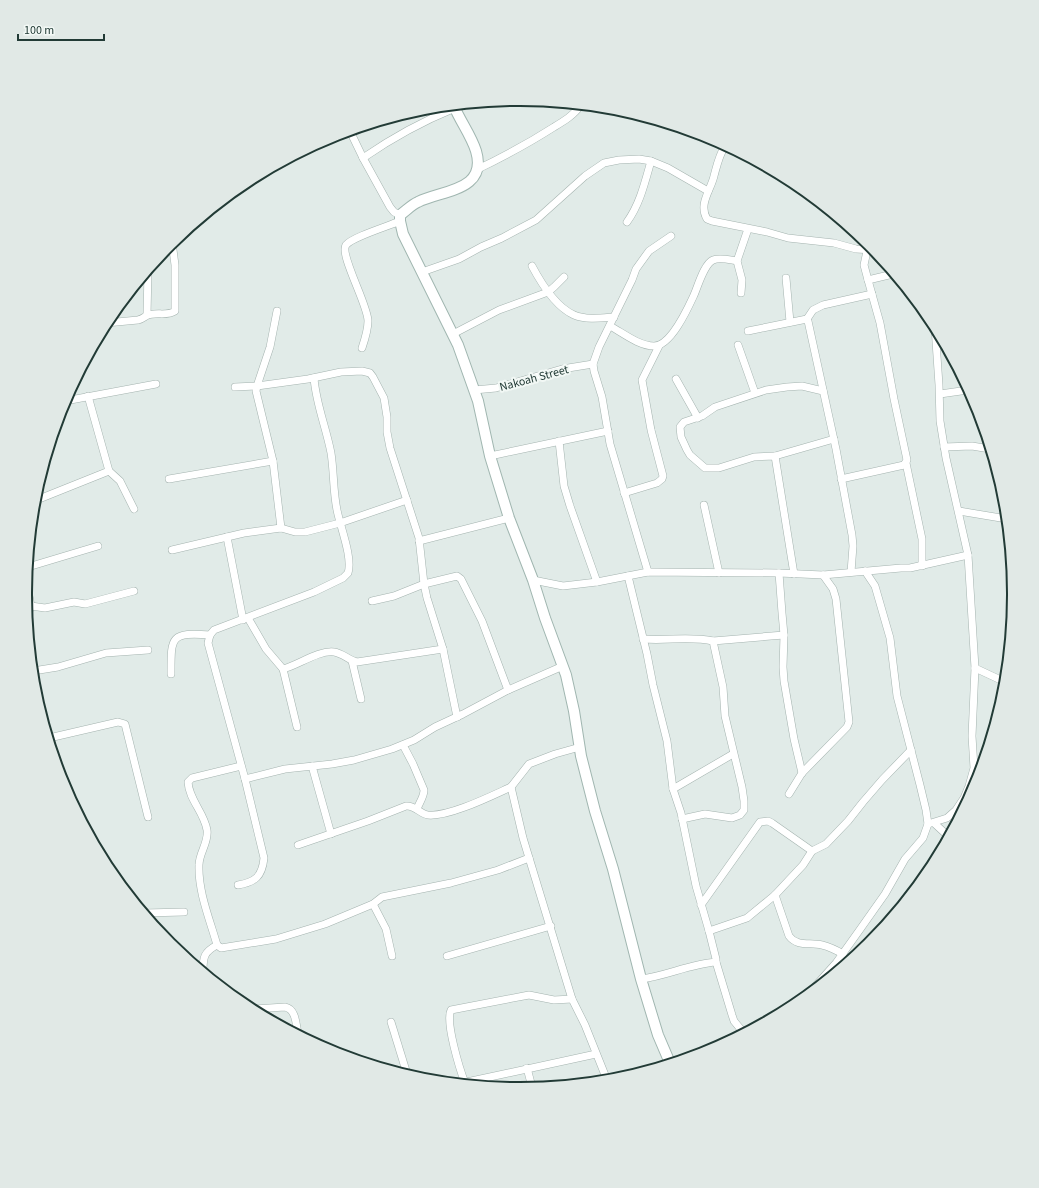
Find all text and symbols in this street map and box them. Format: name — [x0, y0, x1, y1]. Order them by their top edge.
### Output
scale bar — [18, 16, 104, 42]
text: 100 m — [24, 22, 54, 39]
street label: Nakoah Street — [498, 361, 571, 396]

